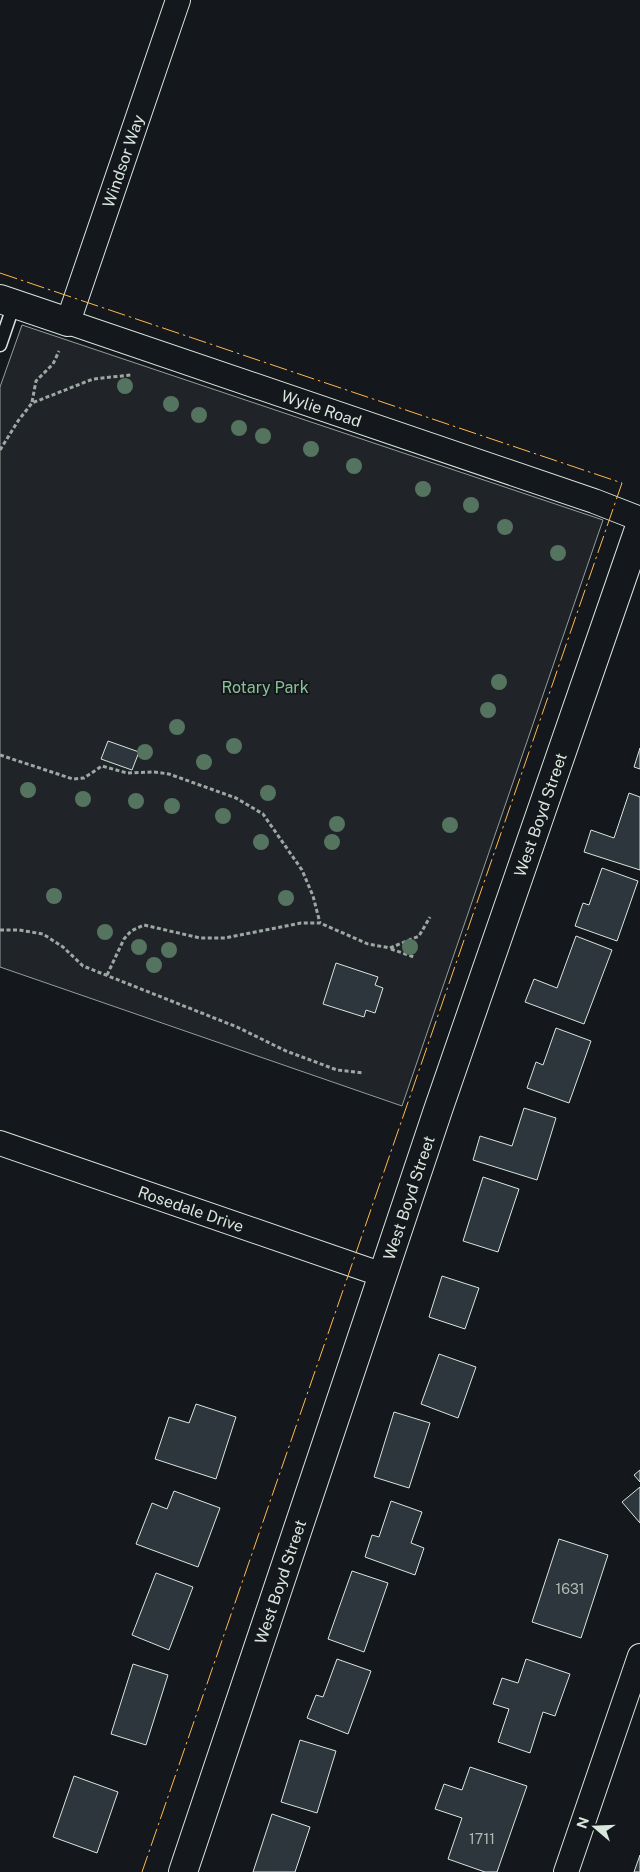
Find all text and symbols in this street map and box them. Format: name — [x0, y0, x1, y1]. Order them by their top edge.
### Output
street label: Windsor Way — [99, 112, 148, 210]
street label: Wylie Road — [279, 386, 364, 431]
park label: Rotary Park — [221, 678, 309, 697]
street label: West Boyd Street — [510, 750, 571, 879]
street label: West Boyd Street — [379, 1133, 439, 1263]
street label: Rosedale Drive — [135, 1182, 246, 1236]
street label: West Boyd Street — [251, 1517, 310, 1647]
house number: 1631 — [556, 1581, 584, 1597]
north arrow — [570, 1802, 620, 1852]
text: N — [573, 1815, 592, 1831]
house number: 1711 — [469, 1831, 495, 1847]

